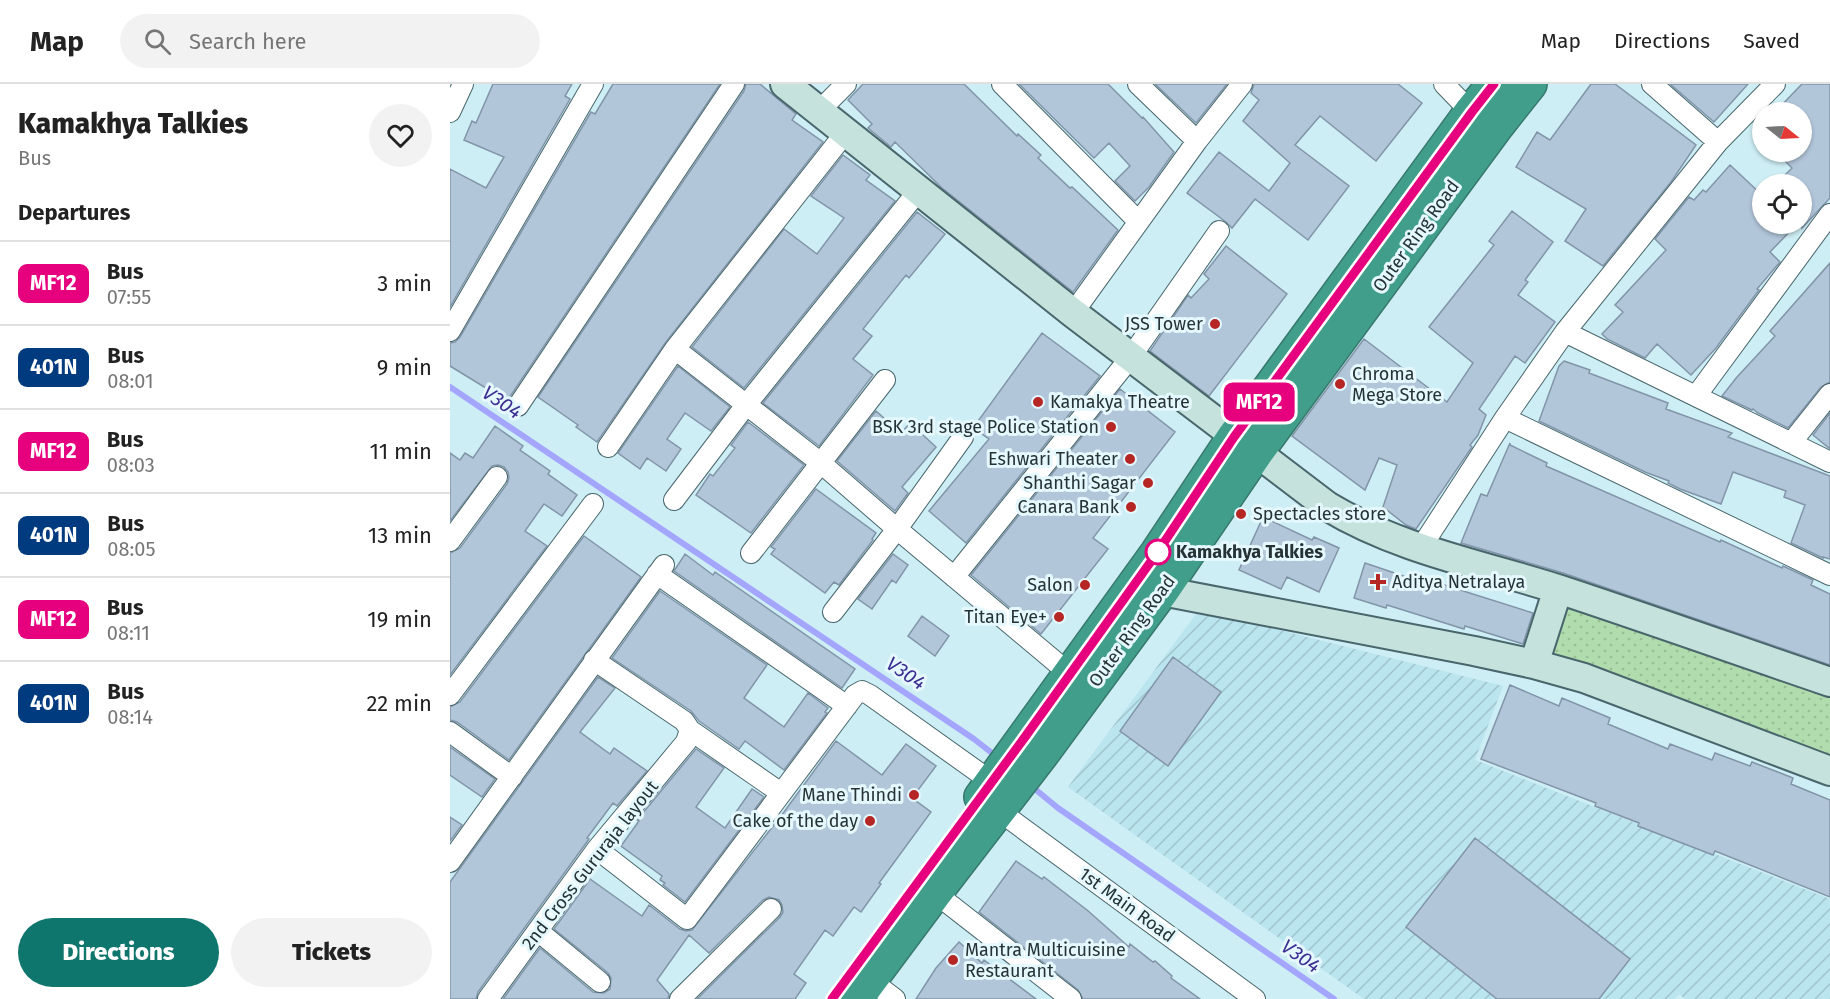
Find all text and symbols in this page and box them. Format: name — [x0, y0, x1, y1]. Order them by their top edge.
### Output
search box — [120, 14, 540, 68]
text: Map — [30, 25, 84, 58]
icon: search — [141, 25, 174, 58]
text: Search here — [189, 28, 307, 55]
text: Map — [1541, 28, 1581, 54]
text: Directions — [1614, 28, 1710, 54]
text: Saved — [1743, 28, 1800, 54]
north arrow — [1752, 102, 1812, 162]
map controls — [1752, 102, 1812, 234]
button: heart — [369, 104, 432, 167]
text: Kamakhya Talkies — [18, 107, 248, 140]
text: Bus — [18, 146, 51, 170]
button: locate — [1752, 174, 1812, 234]
street label: Outer Ring Road — [1368, 176, 1464, 296]
text: Departures — [18, 199, 130, 226]
text: Bus — [107, 258, 144, 285]
text: MF12 — [30, 270, 77, 296]
text: 3 min — [377, 270, 432, 297]
text: 07:55 — [107, 285, 151, 309]
place label: JSS Tower — [1125, 313, 1203, 335]
marker: JSS Tower — [1208, 317, 1222, 331]
text: Bus — [107, 342, 144, 369]
text: 401N — [30, 354, 77, 380]
text: 9 min — [377, 354, 432, 381]
place label: Chroma Mega Store — [1352, 363, 1442, 406]
text: 08:01 — [107, 369, 154, 393]
marker: Chroma Mega Store — [1333, 377, 1347, 391]
water label: V304 — [478, 380, 526, 424]
line badge: MF12 — [1217, 382, 1301, 422]
text: MF12 — [1236, 389, 1282, 415]
place label: Kamakya Theatre — [1050, 391, 1190, 413]
marker: Kamakya Theatre — [1031, 395, 1045, 409]
place label: BSK 3rd stage Police Station — [872, 416, 1099, 438]
marker: BSK 3rd stage Police Station — [1104, 420, 1118, 434]
text: Bus — [107, 426, 144, 453]
text: MF12 — [30, 438, 77, 464]
text: 11 min — [369, 438, 432, 465]
place label: Eshwari Theater — [988, 448, 1118, 470]
marker: Eshwari Theater — [1123, 452, 1137, 466]
text: 08:03 — [107, 453, 155, 477]
place label: Shanthi Sagar — [1023, 472, 1136, 494]
marker: Shanthi Sagar — [1141, 476, 1155, 490]
place label: Canara Bank — [1018, 496, 1120, 518]
marker: Canara Bank — [1124, 500, 1138, 514]
place label: Spectacles store — [1253, 503, 1386, 525]
marker: Spectacles store — [1234, 507, 1248, 521]
text: Bus — [107, 510, 144, 537]
text: 401N — [30, 522, 77, 548]
text: 13 min — [368, 522, 432, 549]
text: 08:05 — [107, 537, 156, 561]
marker: Kamakhya Talkies — [1145, 539, 1171, 565]
place label: Kamakhya Talkies — [1176, 541, 1323, 563]
street label: Outer Ring Road — [1084, 571, 1180, 691]
place label: Aditya Netralaya — [1392, 571, 1525, 593]
marker: Aditya Netralaya — [1369, 573, 1387, 591]
place label: Salon — [1027, 574, 1073, 596]
marker: Salon — [1078, 578, 1092, 592]
text: Bus — [107, 594, 144, 621]
text: MF12 — [30, 606, 77, 632]
text: 19 min — [367, 606, 432, 633]
place label: Titan Eye+ — [964, 606, 1047, 628]
marker: Titan Eye+ — [1052, 610, 1066, 624]
text: 08:11 — [107, 621, 150, 645]
water label: V304 — [882, 651, 930, 695]
text: Bus — [107, 678, 144, 705]
text: 401N — [30, 690, 77, 716]
text: 22 min — [366, 690, 432, 717]
text: 08:14 — [107, 705, 153, 729]
street label: 2nd Cross Gururaja layout — [517, 776, 663, 954]
place label: Mane Thindi — [802, 784, 902, 806]
marker: Mane Thindi — [907, 788, 921, 802]
place label: Cake of the day — [733, 810, 858, 832]
marker: Cake of the day — [863, 814, 877, 828]
street label: 1st Main Road — [1075, 863, 1179, 947]
button: Directions — [18, 918, 219, 987]
button: Tickets — [231, 918, 432, 987]
water label: V304 — [1277, 934, 1325, 978]
place label: Mantra Multicuisine Restaurant — [965, 939, 1126, 982]
marker: Mantra Multicuisine Restaurant — [946, 953, 960, 967]

